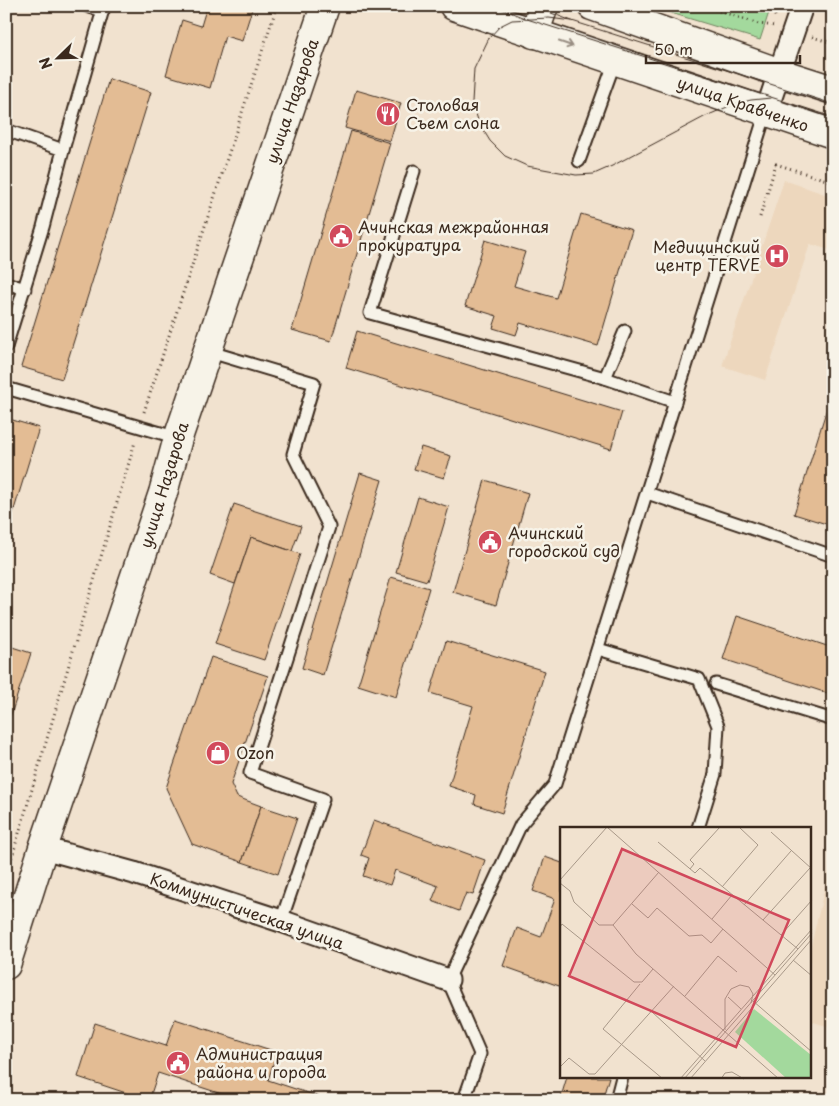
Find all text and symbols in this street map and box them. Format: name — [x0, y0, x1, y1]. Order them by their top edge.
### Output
north arrow — [32, 32, 82, 82]
scale bar — [646, 32, 800, 64]
street label: улица Назарова — [258, 35, 324, 166]
text: 50 m — [654, 37, 693, 60]
one-way arrow — [558, 40, 573, 49]
text: N — [34, 54, 57, 72]
street label: улица Кравченко — [674, 69, 812, 137]
place label: Столовая Съем слона — [406, 92, 499, 134]
restaurant icon: Столовая Съем слона — [375, 101, 401, 127]
place label: Ачинская межрайонная прокуратура — [358, 214, 549, 256]
public building icon: Ачинская межрайонная прокуратура — [328, 223, 354, 249]
place label: Медицинский центр TERVE — [653, 234, 760, 276]
hospital icon: Медицинский центр TERVE — [764, 243, 790, 269]
street label: улица Назарова — [132, 419, 194, 551]
place label: Ачинский городской суд — [508, 520, 620, 562]
public building icon: Ачинский городской суд — [477, 529, 503, 555]
shop icon: Ozon — [205, 740, 231, 766]
place label: Ozon — [236, 740, 274, 764]
inset map — [560, 827, 812, 1078]
street label: Коммунистическая улица — [147, 866, 347, 955]
place label: Администрация района и города — [196, 1041, 326, 1083]
public building icon: Администрация района и города — [165, 1050, 191, 1076]

